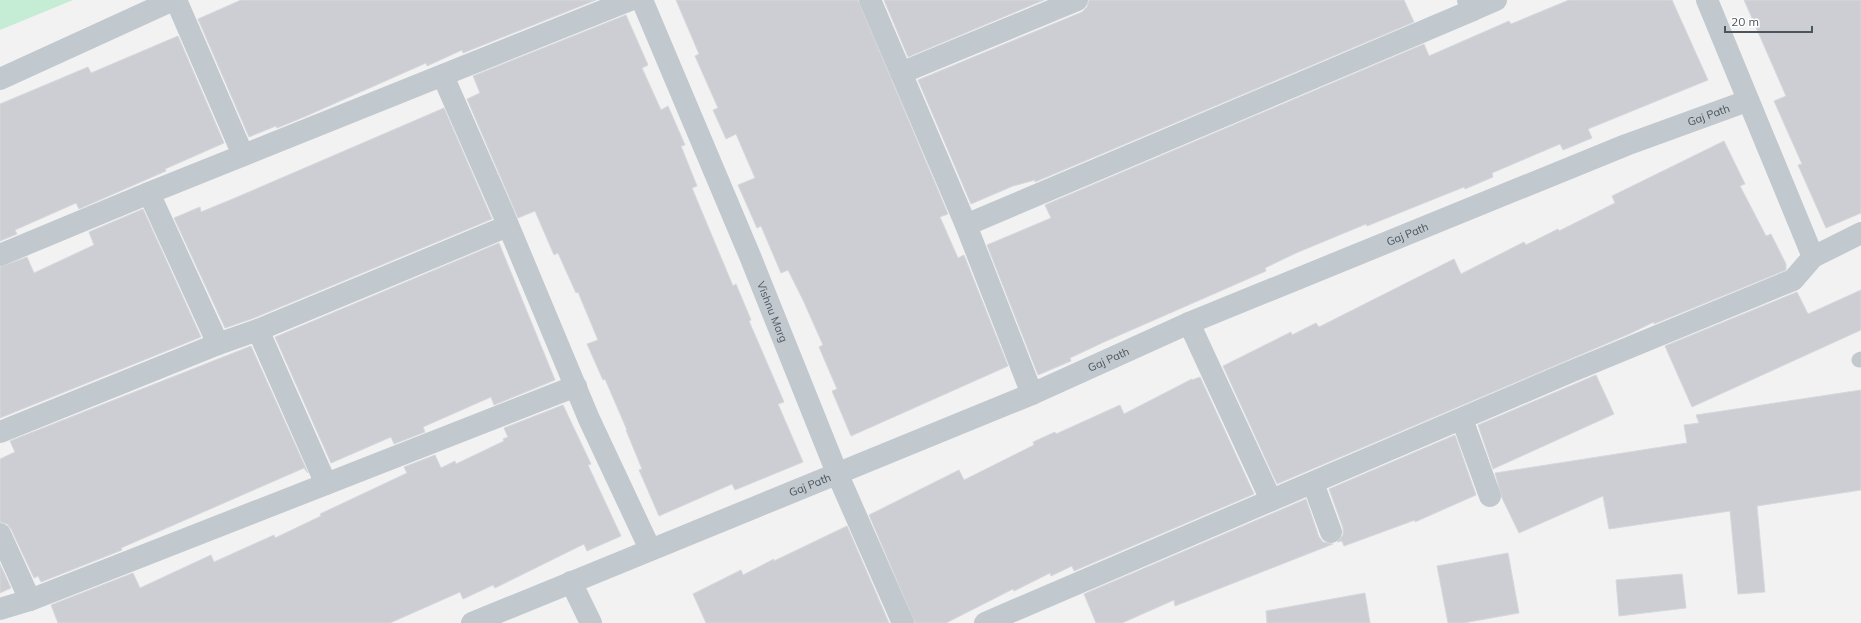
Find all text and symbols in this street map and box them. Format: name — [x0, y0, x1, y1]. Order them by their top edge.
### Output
scale bar — [1725, 8, 1812, 34]
text: 20 m — [1731, 14, 1759, 29]
street label: Gaj Path — [1685, 101, 1732, 129]
street label: Gaj Path — [1384, 219, 1430, 249]
street label: Vishnu Marg — [754, 279, 791, 344]
street label: Gaj Path — [1086, 344, 1131, 375]
street label: Gaj Path — [787, 470, 833, 500]

